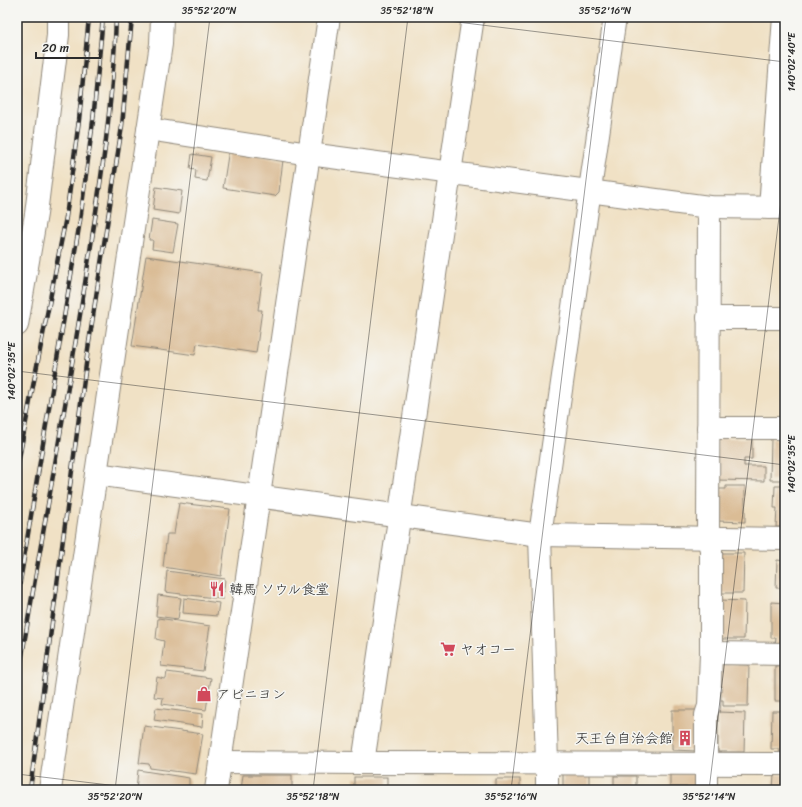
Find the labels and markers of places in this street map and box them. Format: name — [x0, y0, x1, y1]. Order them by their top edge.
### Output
place label: 韓馬 ソウル食堂 — [229, 577, 330, 602]
restaurant icon: 韓馬 ソウル食堂 — [208, 580, 226, 598]
place label: ヤオコー — [460, 637, 516, 662]
supermarket icon: ヤオコー — [439, 640, 457, 658]
place label: アビニヨン — [216, 682, 286, 707]
shop icon: アビニヨン — [195, 685, 213, 703]
place label: 天王台自治会館 — [575, 726, 673, 751]
building icon: 天王台自治会館 — [676, 729, 694, 747]

